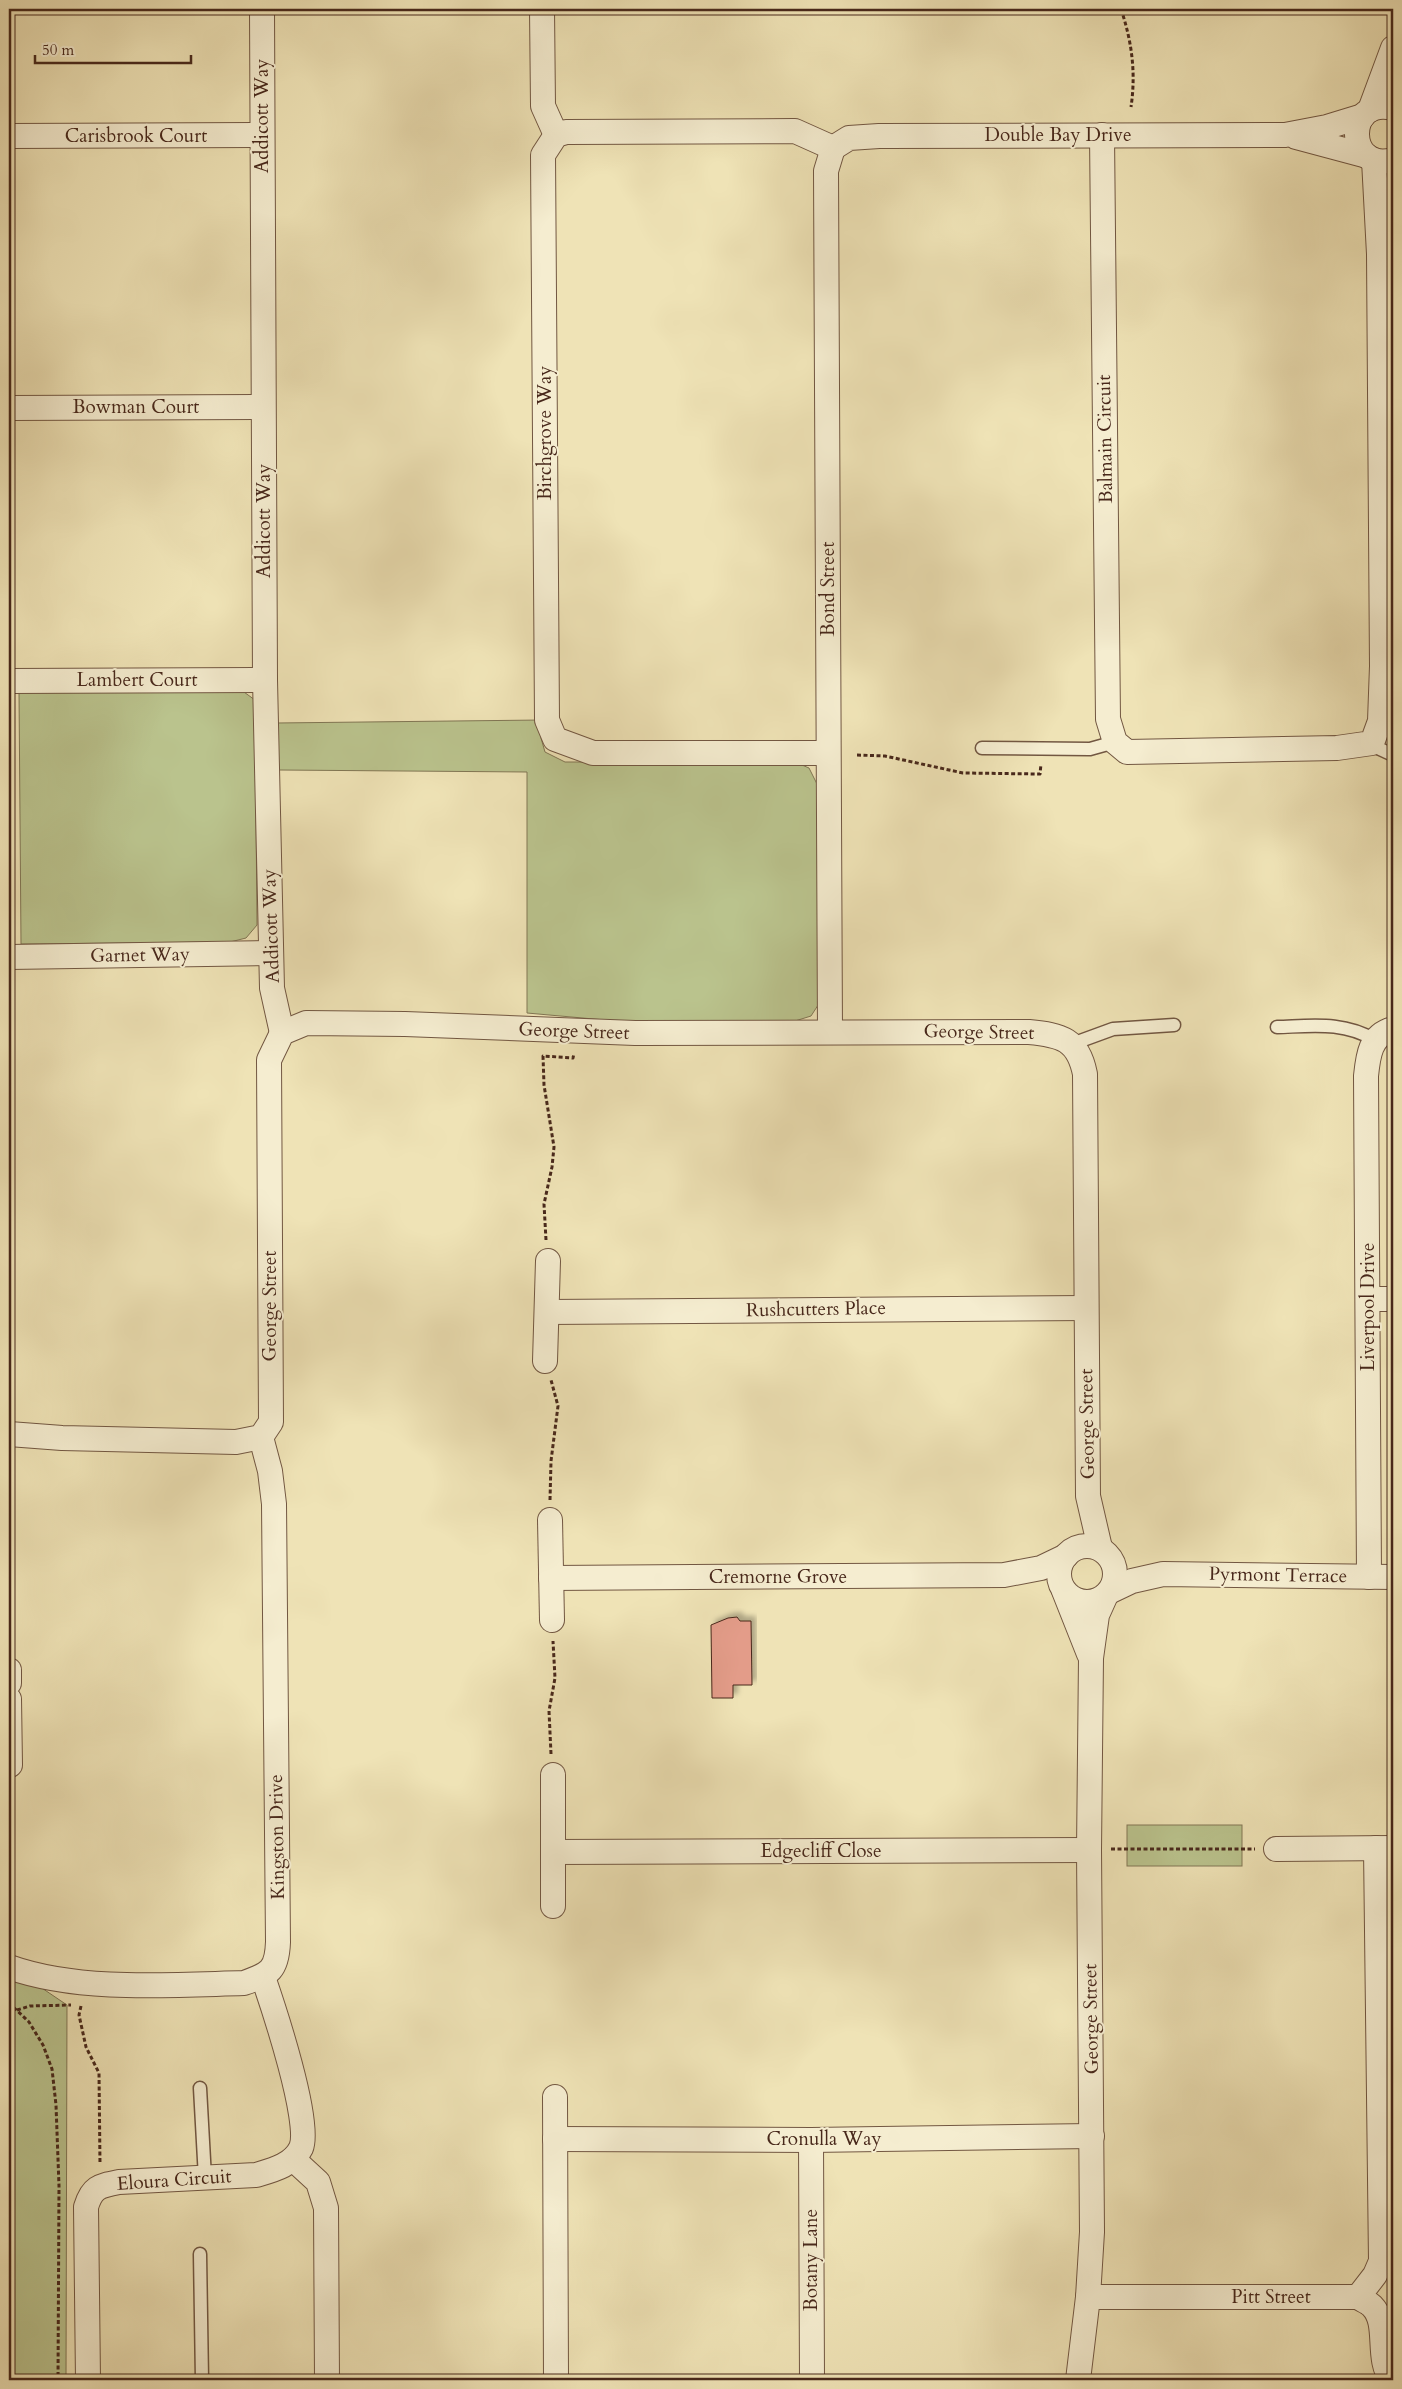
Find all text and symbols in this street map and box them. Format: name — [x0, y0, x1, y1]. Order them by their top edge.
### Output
scale bar — [35, 32, 191, 64]
text: 50 m — [42, 40, 74, 60]
street label: Addicott Way — [249, 59, 275, 173]
street label: Double Bay Drive — [984, 122, 1132, 148]
street label: Carisbrook Court — [65, 123, 207, 149]
street label: Birchgrove Way — [532, 366, 558, 500]
street label: Balmain Circuit — [1091, 374, 1119, 504]
street label: Bowman Court — [73, 394, 199, 420]
street label: Addicott Way — [251, 464, 277, 578]
street label: Bond Street — [815, 542, 841, 636]
street label: Lambert Court — [77, 667, 197, 693]
street label: Addicott Way — [256, 868, 286, 984]
street label: Garnet Way — [90, 941, 190, 969]
street label: George Street — [518, 1016, 630, 1046]
street label: George Street — [923, 1018, 1035, 1046]
street label: Liverpool Drive — [1355, 1243, 1381, 1371]
street label: George Street — [257, 1251, 283, 1361]
street label: Rushcutters Place — [746, 1295, 886, 1323]
street label: George Street — [1073, 1368, 1101, 1480]
street label: Pyrmont Terrace — [1209, 1561, 1347, 1589]
street label: Cremorne Grove — [709, 1564, 847, 1590]
street label: Kingston Drive — [263, 1774, 291, 1900]
street label: Edgecliff Close — [760, 1838, 882, 1864]
street label: George Street — [1077, 1963, 1105, 2075]
street label: Cronulla Way — [766, 2126, 882, 2152]
street label: Eloura Circuit — [116, 2163, 232, 2197]
street label: Botany Lane — [798, 2209, 824, 2311]
street label: Pitt Street — [1231, 2284, 1311, 2310]

